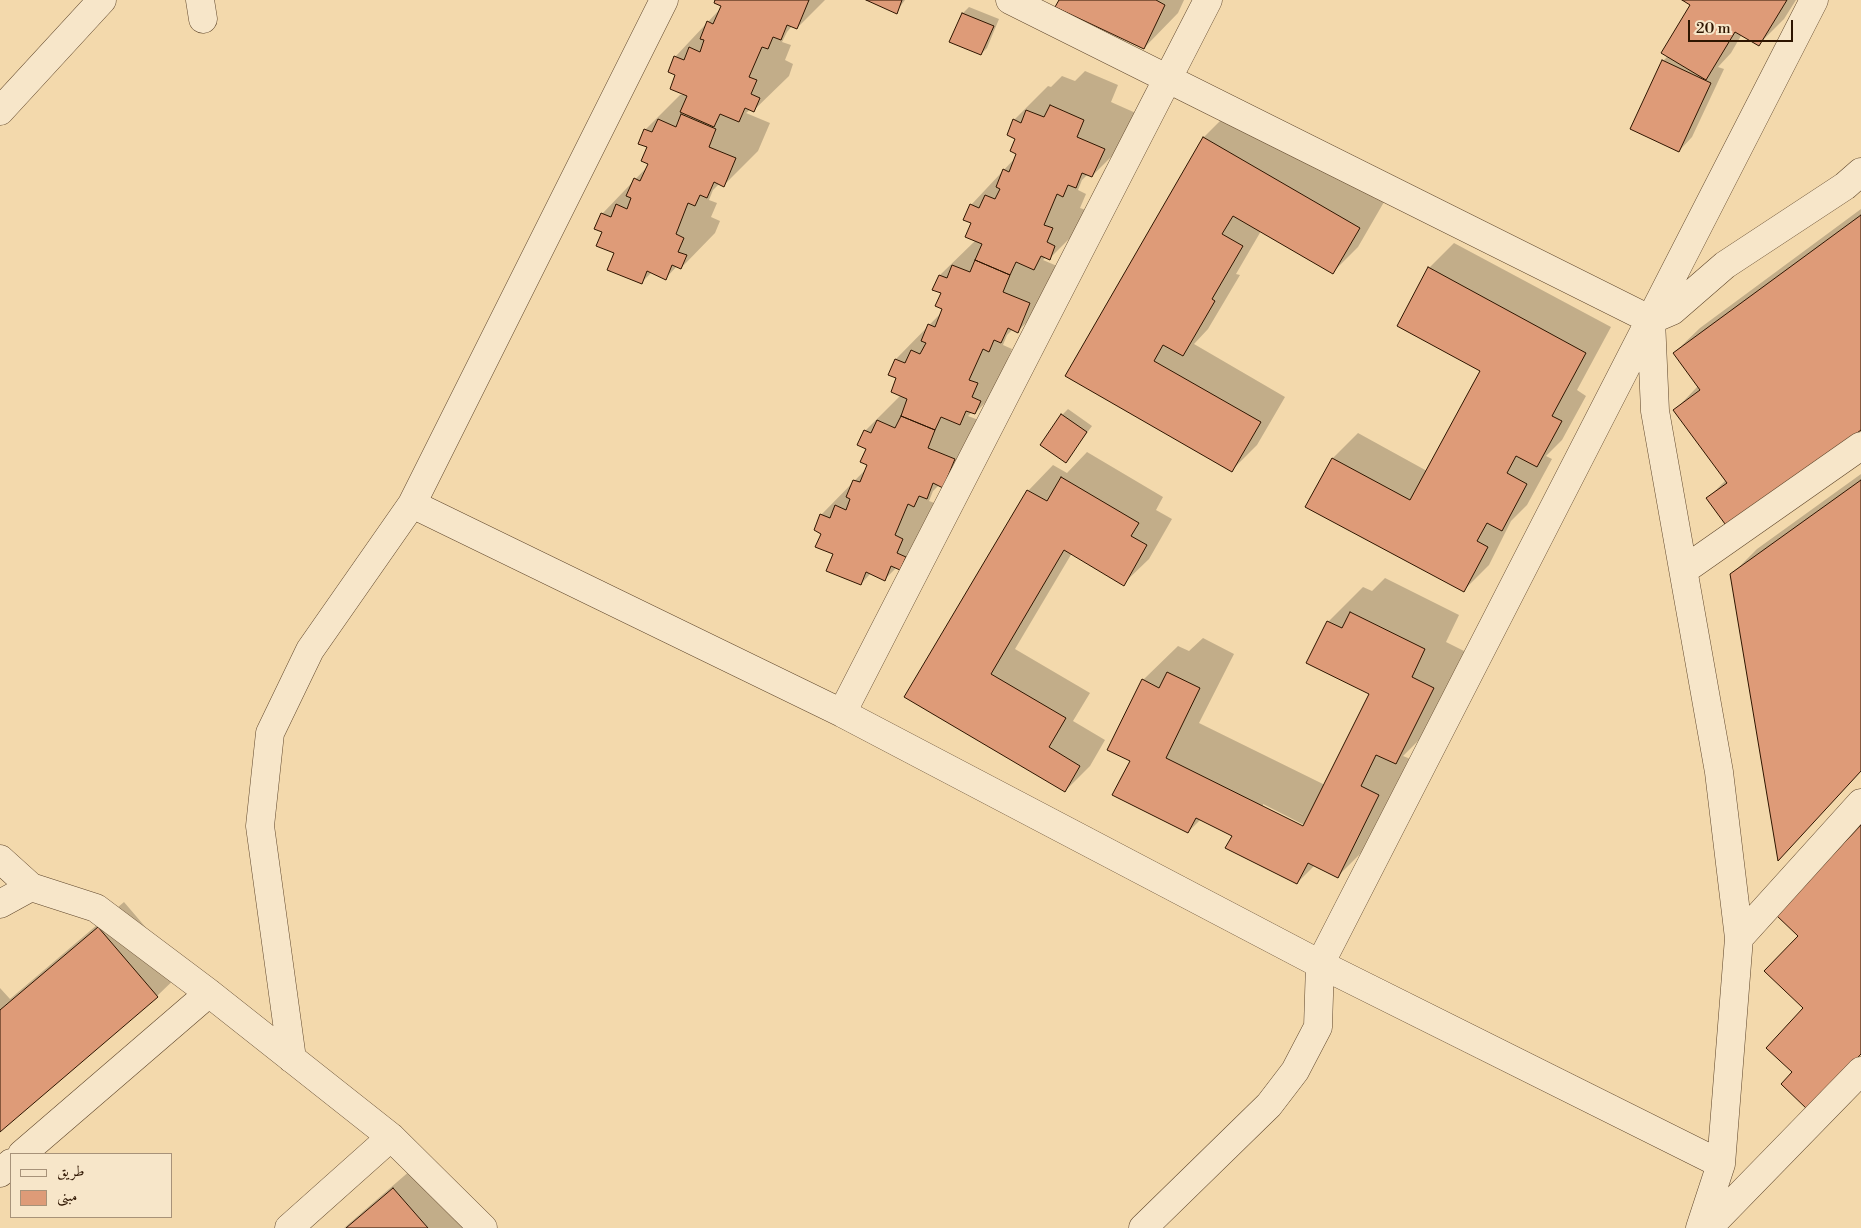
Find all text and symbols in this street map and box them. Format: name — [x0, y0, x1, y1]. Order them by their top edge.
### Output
scale bar — [1691, 10, 1796, 42]
text: 20 m — [1696, 19, 1731, 38]
legend — [10, 1153, 172, 1218]
text: طريق — [57, 1162, 84, 1181]
text: مبنى — [57, 1187, 77, 1206]

